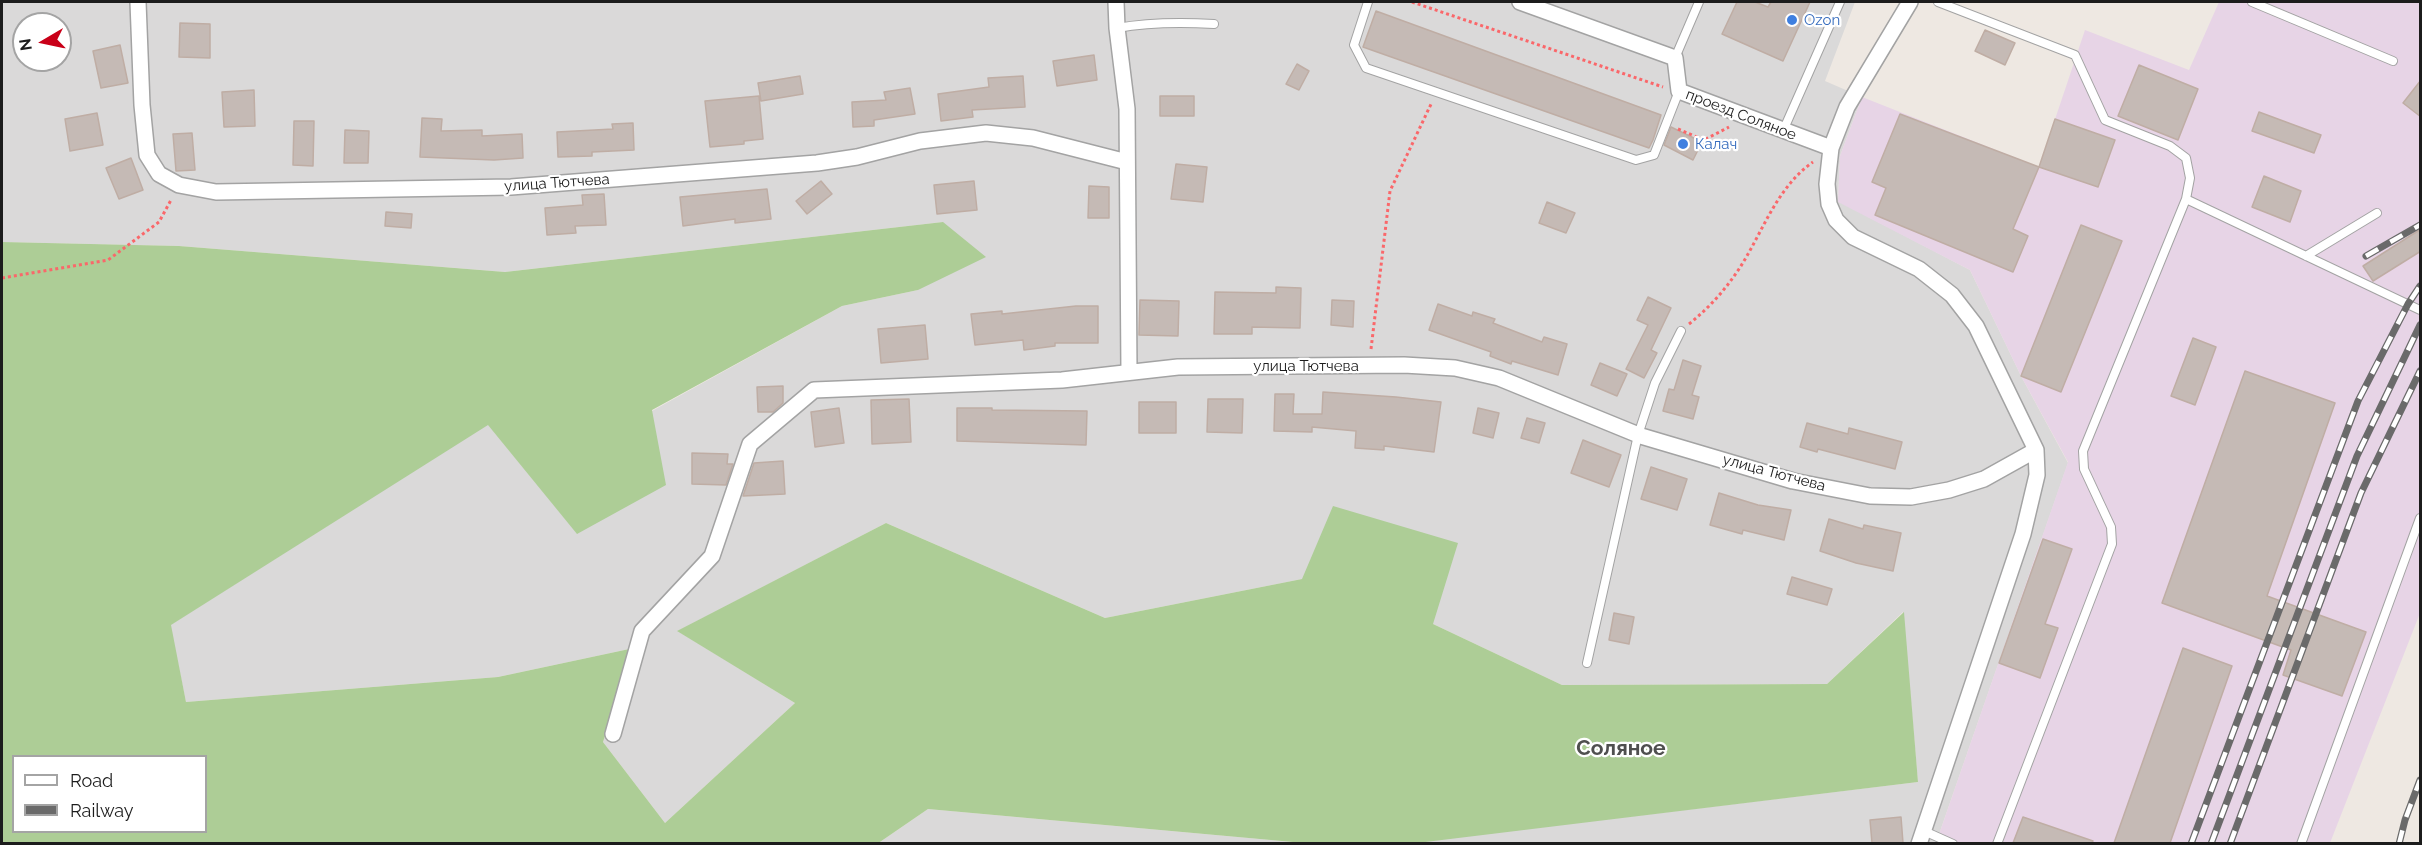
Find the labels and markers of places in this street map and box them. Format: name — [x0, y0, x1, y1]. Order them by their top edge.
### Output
place label: Ozon — [1804, 11, 1840, 29]
marker: Ozon — [1785, 13, 1799, 27]
place label: Калач — [1695, 135, 1737, 153]
marker: Калач — [1676, 137, 1690, 151]

